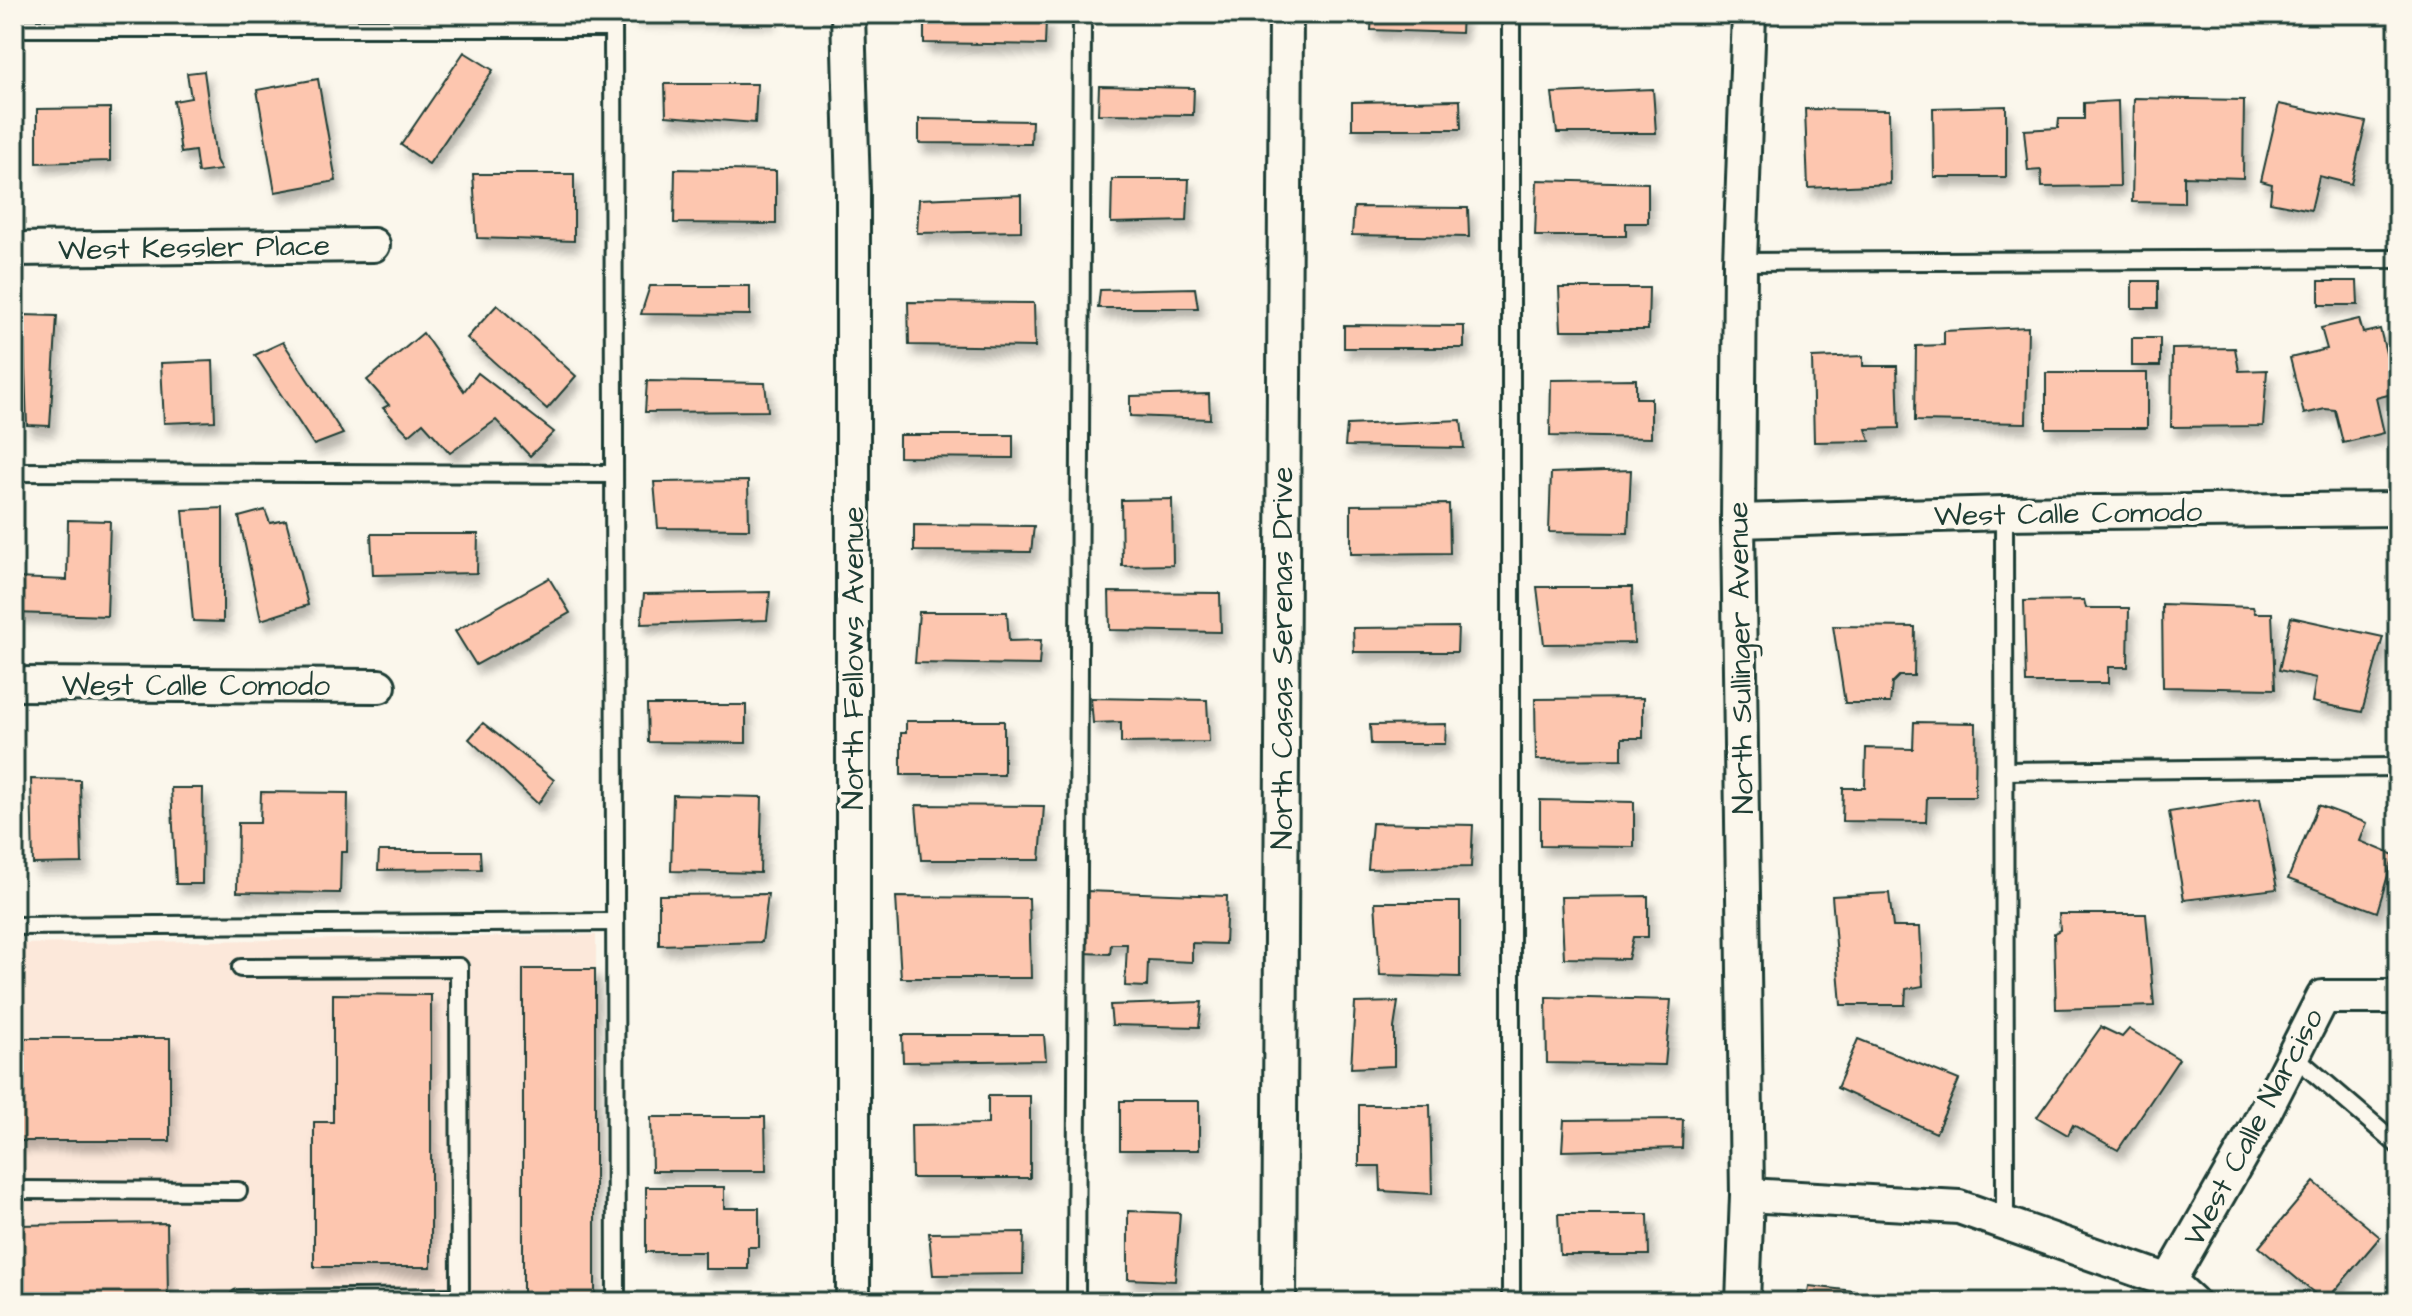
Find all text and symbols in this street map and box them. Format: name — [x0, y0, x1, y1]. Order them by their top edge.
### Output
street label: West Kessler Place — [58, 225, 330, 271]
street label: North Casas Serenas Drive — [1262, 466, 1304, 850]
street label: West Calle Comodo — [1933, 491, 2203, 537]
street label: North Sullinger Avenue — [1717, 501, 1766, 815]
street label: North Fellows Avenue — [833, 506, 875, 810]
street label: West Calle Comodo — [62, 665, 330, 707]
street label: West Calle Narciso — [2173, 1001, 2334, 1254]

